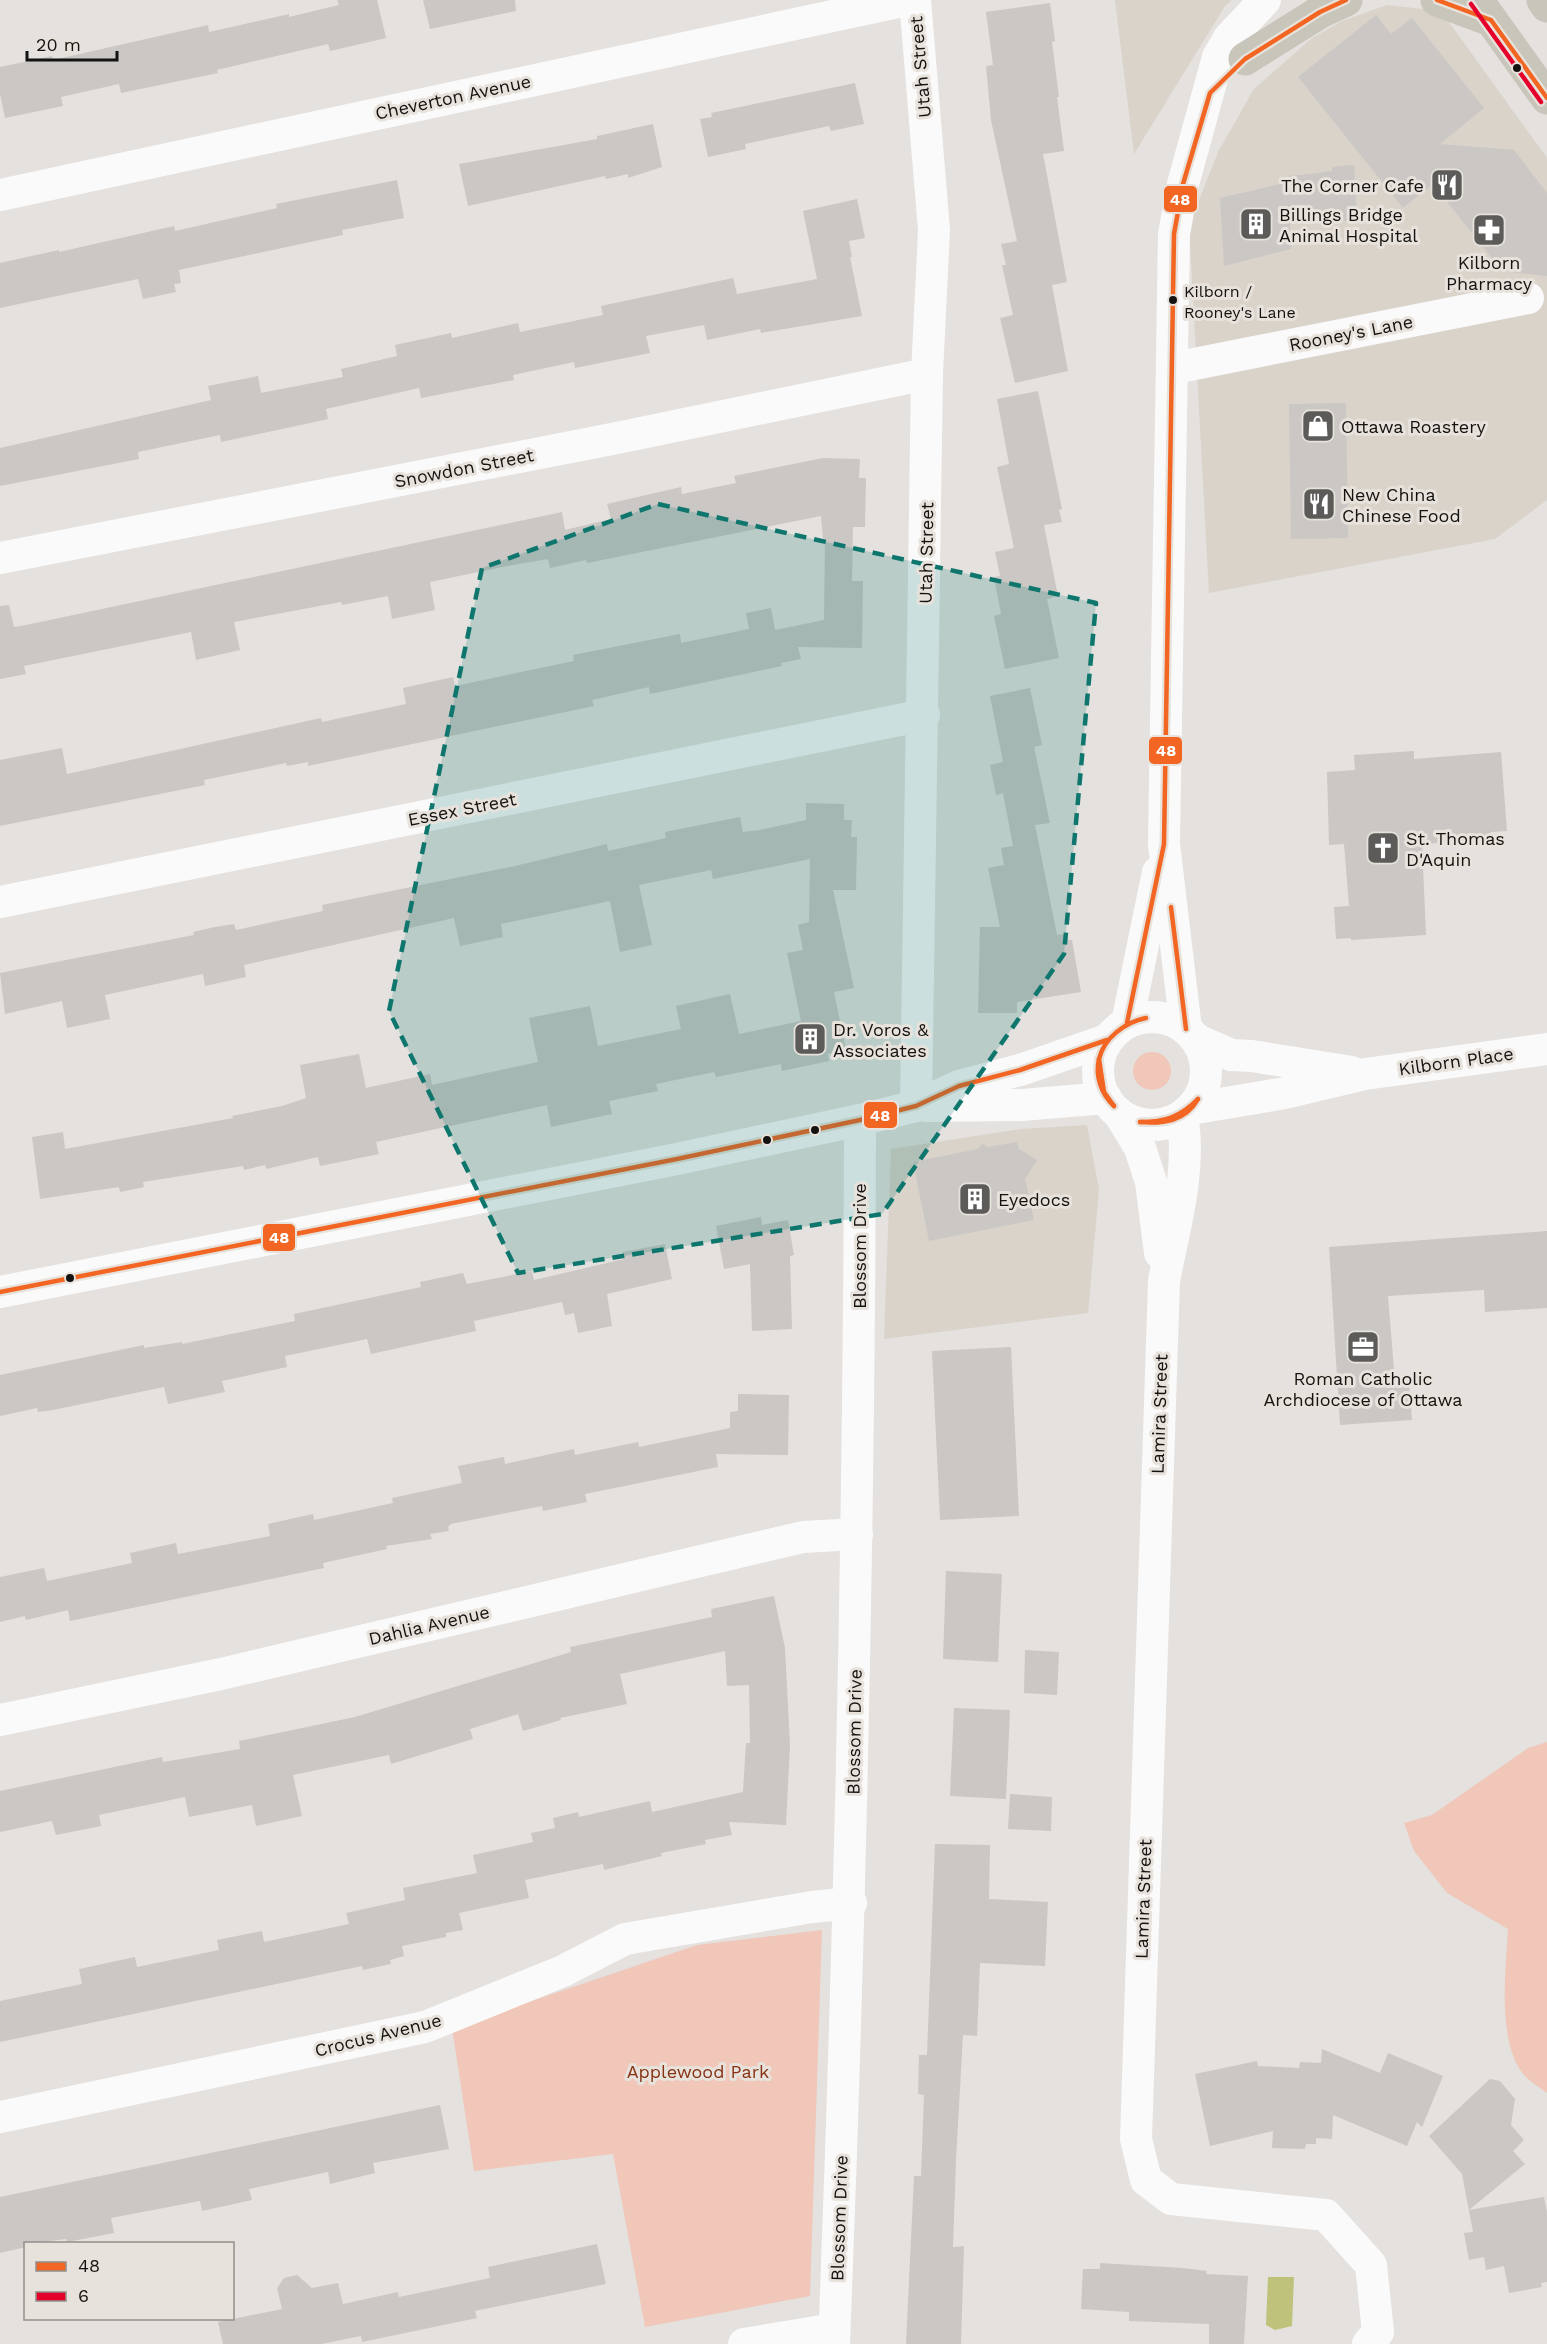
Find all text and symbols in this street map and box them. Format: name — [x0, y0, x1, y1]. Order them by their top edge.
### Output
street label: Utah Street — [905, 15, 935, 119]
scale bar — [27, 24, 117, 62]
text: 20 m — [36, 34, 81, 55]
unlabelled marker — [1511, 62, 1523, 74]
street label: Cheverton Avenue — [373, 70, 533, 124]
restaurant icon: The Corner Cafe — [1429, 167, 1465, 203]
place label: The Corner Cafe — [1281, 175, 1424, 196]
line badge: 48 — [1163, 185, 1198, 213]
text: 48 — [1170, 190, 1190, 209]
place label: Billings Bridge Animal Hospital — [1279, 204, 1418, 246]
building icon: Billings Bridge Animal Hospital — [1238, 206, 1274, 242]
pharmacy icon: Kilborn Pharmacy — [1471, 212, 1507, 248]
place label: Kilborn Pharmacy — [1446, 252, 1533, 294]
place label: Kilborn / Rooney's Lane — [1184, 282, 1296, 322]
marker: Kilborn / Rooney's Lane — [1167, 294, 1179, 306]
street label: Rooney's Lane — [1287, 311, 1415, 355]
shop icon: Ottawa Roastery — [1300, 408, 1336, 444]
place label: Ottawa Roastery — [1341, 416, 1487, 437]
street label: Snowdon Street — [393, 444, 536, 492]
place label: New China Chinese Food — [1342, 484, 1461, 526]
restaurant icon: New China Chinese Food — [1301, 486, 1337, 522]
street label: Utah Street — [915, 501, 937, 604]
line badge: 48 — [1148, 736, 1183, 765]
text: 48 — [1156, 741, 1176, 760]
street label: Essex Street — [406, 788, 518, 830]
place label: St. Thomas D'Aquin — [1406, 828, 1505, 870]
church icon: St. Thomas D'Aquin — [1365, 830, 1401, 866]
place label: Dr. Voros & Associates — [833, 1019, 929, 1061]
building icon: Dr. Voros & Associates — [792, 1021, 828, 1057]
street label: Kilborn Place — [1397, 1043, 1515, 1079]
line badge: 48 — [863, 1101, 898, 1129]
text: 48 — [870, 1106, 890, 1125]
unlabelled marker — [809, 1124, 821, 1136]
unlabelled marker — [761, 1134, 773, 1146]
building icon: Eyedocs — [957, 1181, 993, 1217]
street label: Blossom Drive — [849, 1183, 870, 1309]
place label: Eyedocs — [998, 1189, 1070, 1210]
line badge: 48 — [262, 1223, 296, 1252]
text: 48 — [269, 1228, 289, 1247]
unlabelled marker — [64, 1272, 76, 1284]
office icon: Roman Catholic Archdiocese of Ottawa — [1345, 1329, 1381, 1365]
street label: Lamira Street — [1146, 1353, 1172, 1474]
place label: Roman Catholic Archdiocese of Ottawa — [1263, 1368, 1463, 1410]
street label: Dahlia Avenue — [366, 1601, 492, 1649]
street label: Blossom Drive — [842, 1669, 866, 1795]
street label: Lamira Street — [1130, 1838, 1156, 1959]
street label: Crocus Avenue — [312, 2009, 444, 2061]
park label: Applewood Park — [627, 2061, 769, 2082]
street label: Blossom Drive — [826, 2155, 852, 2281]
legend — [24, 2242, 234, 2320]
text: 48 — [78, 2255, 100, 2276]
text: 6 — [78, 2285, 89, 2306]

